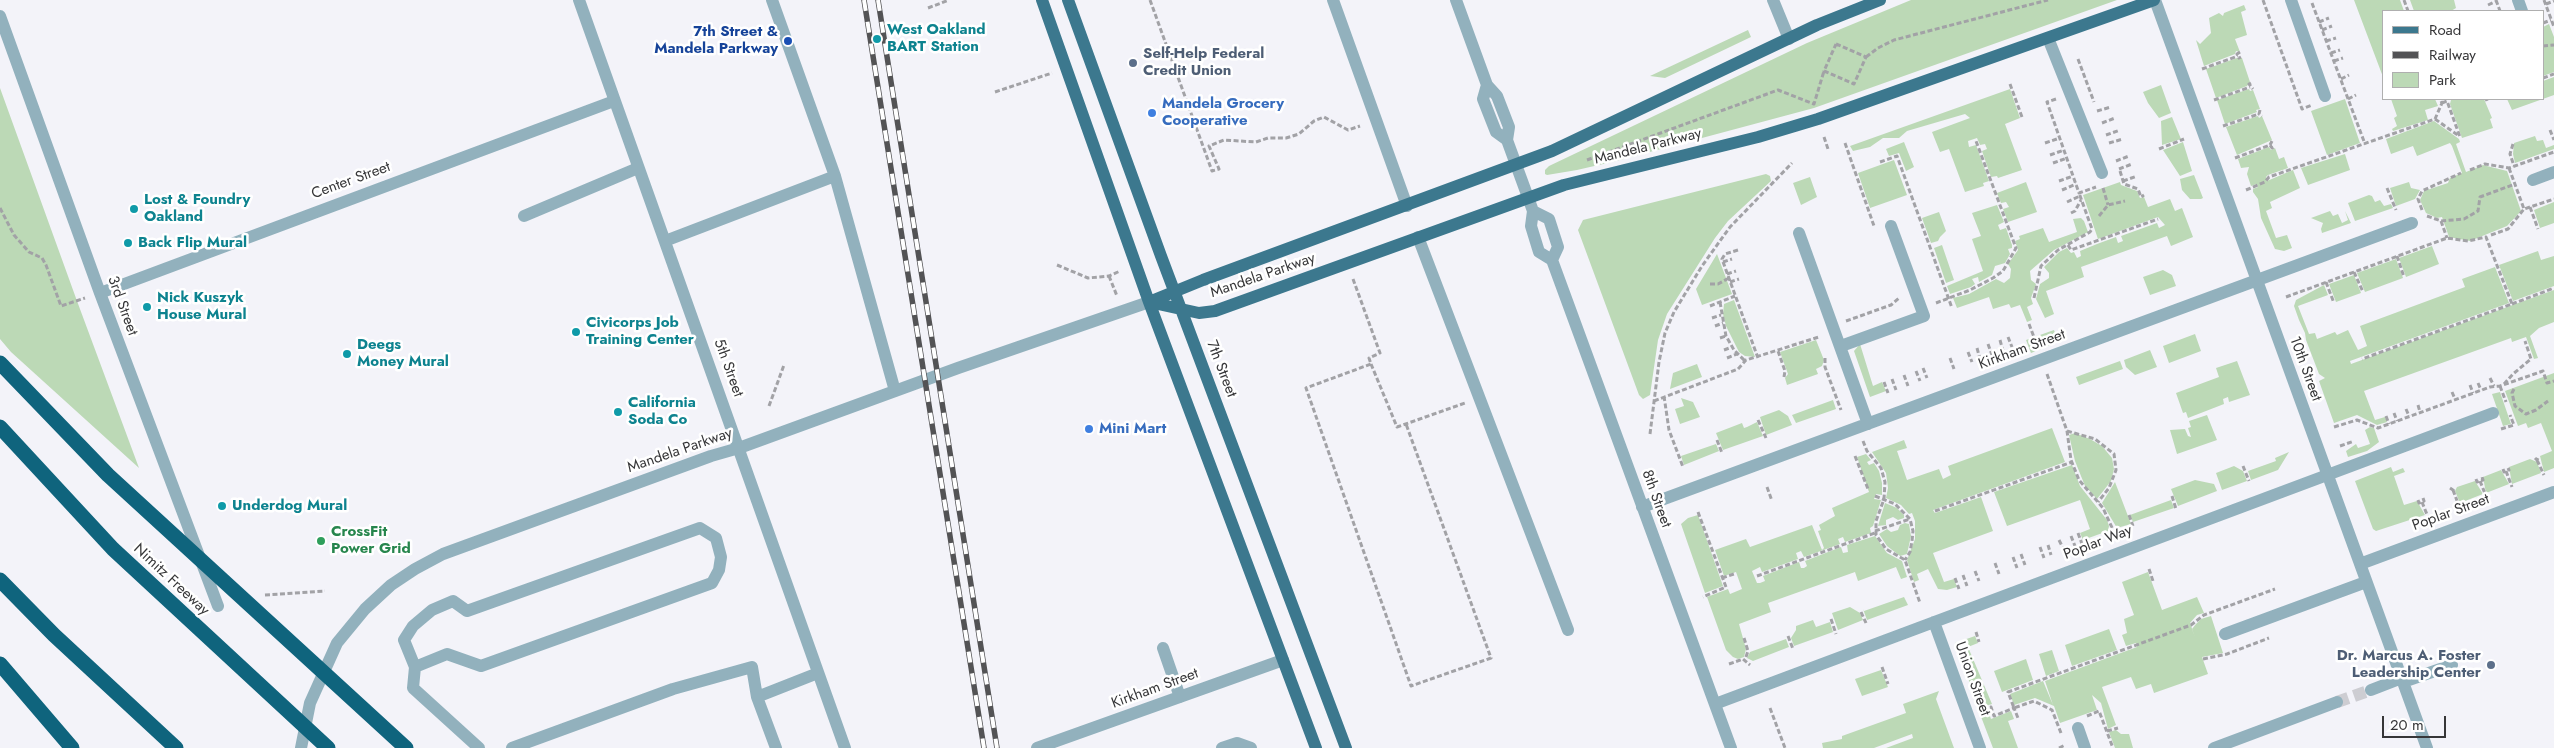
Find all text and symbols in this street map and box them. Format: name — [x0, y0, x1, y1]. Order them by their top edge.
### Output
legend — [2382, 10, 2544, 100]
text: Road — [2429, 19, 2461, 41]
place label: West Oakland BART Station — [887, 21, 986, 56]
place label: 7th Street & Mandela Parkway — [654, 23, 778, 58]
marker: West Oakland BART Station — [871, 33, 883, 45]
marker: 7th Street & Mandela Parkway — [782, 35, 794, 47]
text: Railway — [2429, 44, 2476, 66]
place label: Self-Help Federal Credit Union — [1143, 45, 1264, 80]
marker: Self-Help Federal Credit Union — [1127, 57, 1139, 69]
text: Park — [2429, 69, 2456, 91]
place label: Mandela Grocery Cooperative — [1162, 95, 1284, 130]
marker: Mandela Grocery Cooperative — [1146, 107, 1158, 119]
street label: Mandela Parkway — [1593, 125, 1703, 169]
street label: Center Street — [309, 158, 393, 204]
place label: Lost & Foundry Oakland — [144, 191, 250, 226]
marker: Lost & Foundry Oakland — [128, 203, 140, 215]
place label: Back Flip Mural — [138, 234, 247, 252]
marker: Back Flip Mural — [122, 237, 134, 249]
street label: Mandela Parkway — [1208, 250, 1318, 302]
street label: 3rd Street — [103, 274, 141, 338]
place label: Nick Kuszyk House Mural — [157, 289, 246, 324]
marker: Nick Kuszyk House Mural — [141, 301, 153, 313]
place label: Civicorps Job Training Center — [586, 314, 694, 349]
marker: Civicorps Job Training Center — [570, 326, 582, 338]
street label: Kirkham Street — [1976, 326, 2068, 374]
street label: 10th Street — [2285, 334, 2325, 404]
place label: Deegs Money Mural — [357, 336, 449, 371]
street label: 5th Street — [709, 337, 747, 399]
street label: 7th Street — [1202, 338, 1240, 400]
marker: Deegs Money Mural — [341, 348, 353, 360]
place label: California Soda Co — [628, 394, 696, 429]
marker: California Soda Co — [612, 406, 624, 418]
place label: Mini Mart — [1099, 420, 1166, 438]
marker: Mini Mart — [1083, 423, 1095, 435]
street label: Mandela Parkway — [625, 425, 735, 477]
street label: 8th Street — [1637, 468, 1675, 530]
street label: Poplar Street — [2410, 491, 2492, 535]
place label: Underdog Mural — [232, 497, 347, 515]
marker: Underdog Mural — [216, 500, 228, 512]
street label: Poplar Way — [2061, 522, 2135, 564]
place label: CrossFit Power Grid — [331, 523, 411, 558]
marker: CrossFit Power Grid — [315, 535, 327, 547]
street label: Nimitz Freeway — [129, 540, 213, 620]
street label: Union Street — [1950, 639, 1994, 719]
place label: Dr. Marcus A. Foster Leadership Center — [2337, 647, 2481, 682]
marker: Dr. Marcus A. Foster Leadership Center — [2485, 659, 2497, 671]
street label: Kirkham Street — [1109, 665, 1201, 713]
scale bar — [2384, 706, 2448, 738]
text: 20 m — [2390, 714, 2424, 736]

